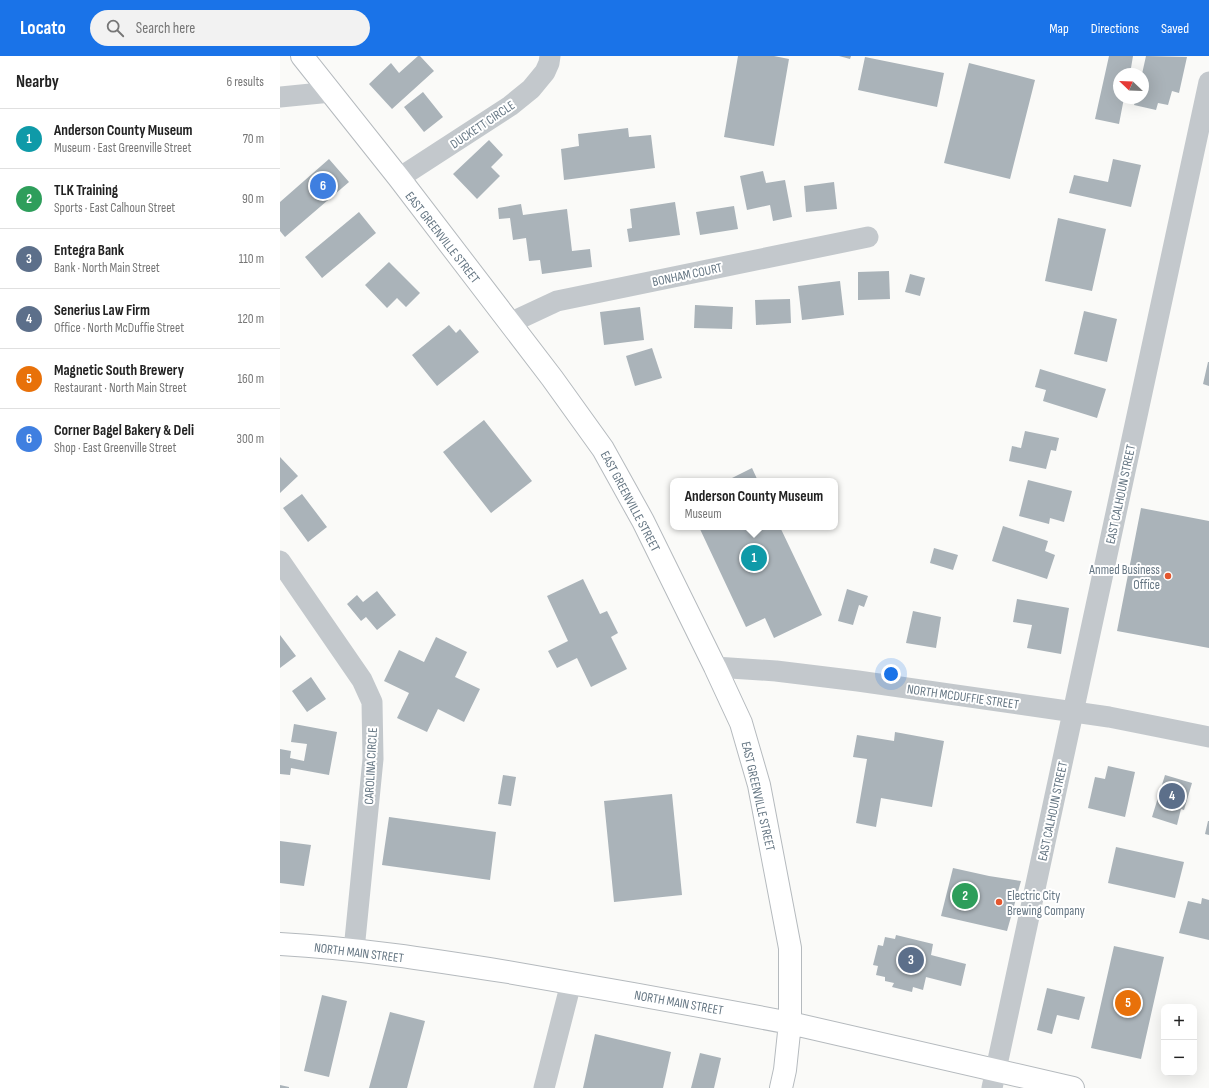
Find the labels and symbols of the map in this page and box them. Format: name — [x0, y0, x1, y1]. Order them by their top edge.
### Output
north arrow — [1113, 68, 1149, 104]
street label: DUCKETT CIRCLE — [447, 97, 518, 152]
pin: 6 — [310, 171, 336, 201]
street label: EAST GREENVILLE STREET — [402, 189, 483, 287]
street label: BONHAM COURT — [651, 260, 724, 290]
street label: EAST CALHOUN STREET — [1103, 443, 1139, 545]
street label: EAST GREENVILLE STREET — [597, 448, 663, 555]
pin: 1 — [741, 543, 767, 573]
place label: Anmed Business Office — [1088, 562, 1160, 593]
marker: Anmed Business Office — [1163, 571, 1173, 581]
your location — [881, 664, 901, 684]
street label: NORTH MCDUFFIE STREET — [906, 681, 1020, 713]
street label: CAROLINA CIRCLE — [361, 727, 381, 805]
street label: EAST GREENVILLE STREET — [738, 740, 778, 852]
street label: EAST CALHOUN STREET — [1035, 760, 1071, 862]
pin: 4 — [1159, 781, 1185, 811]
pin: 2 — [952, 881, 978, 911]
place label: Electric City Brewing Company — [1007, 888, 1085, 919]
marker: Electric City Brewing Company — [994, 897, 1004, 907]
street label: NORTH MAIN STREET — [313, 940, 405, 966]
pin: 3 — [898, 945, 924, 975]
street label: NORTH MAIN STREET — [633, 987, 725, 1019]
pin: 5 — [1115, 988, 1141, 1018]

